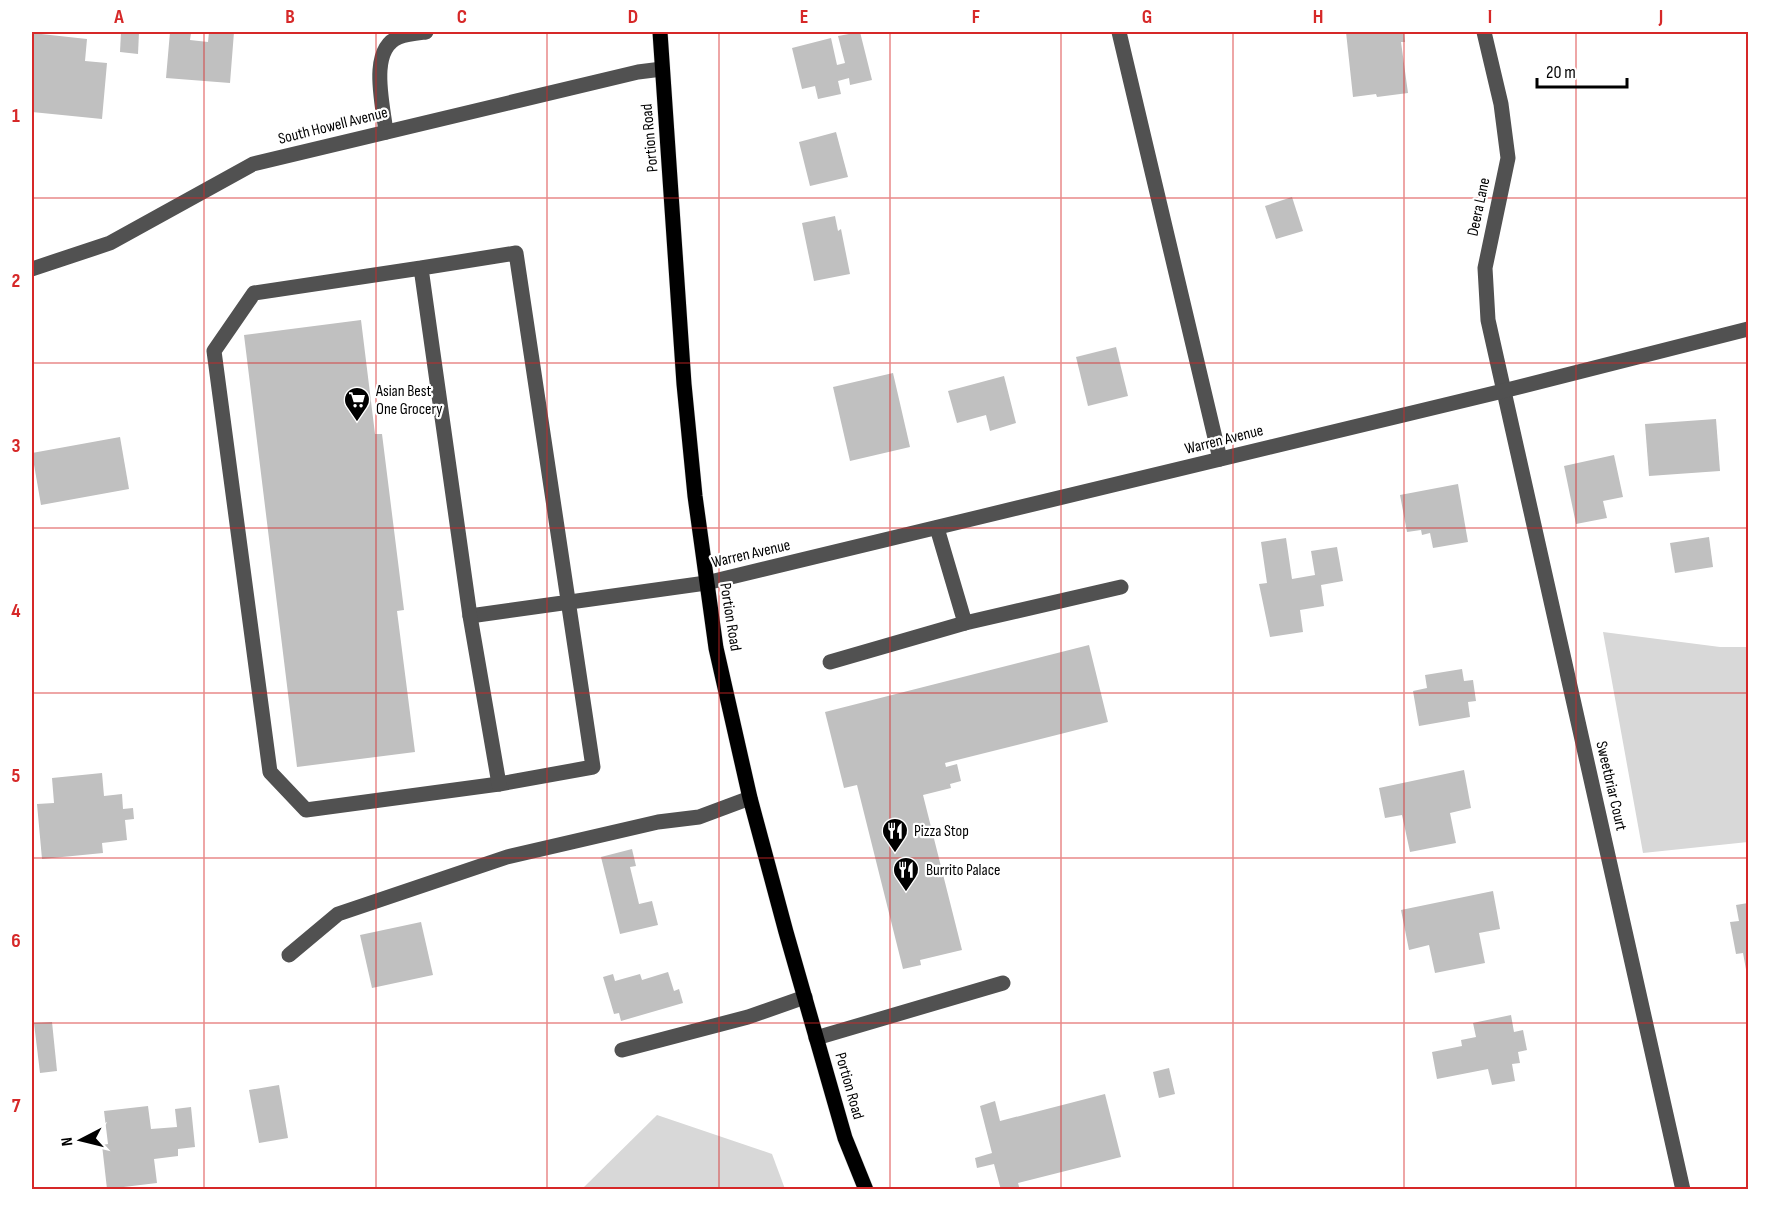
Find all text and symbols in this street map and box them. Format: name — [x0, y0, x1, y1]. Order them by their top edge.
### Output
text: A — [113, 5, 124, 29]
text: B — [285, 5, 295, 29]
text: C — [457, 5, 467, 29]
text: D — [628, 5, 638, 29]
text: E — [800, 5, 808, 29]
text: F — [972, 5, 980, 29]
text: G — [1142, 5, 1152, 29]
text: H — [1313, 5, 1323, 29]
text: I — [1488, 5, 1492, 29]
text: J — [1658, 5, 1663, 29]
scale bar — [1537, 51, 1627, 89]
text: 20 m — [1546, 62, 1576, 83]
street label: South Howell Avenue — [276, 103, 390, 149]
street label: Portion Road — [638, 103, 662, 173]
text: 1 — [12, 104, 20, 128]
street label: Deera Lane — [1464, 176, 1494, 238]
text: 2 — [12, 269, 20, 293]
place label: Asian Best One Grocery — [375, 382, 442, 419]
supermarket icon: Asian Best One Grocery — [342, 385, 372, 423]
street label: Warren Avenue — [1183, 421, 1265, 459]
text: 3 — [12, 434, 21, 458]
street label: Warren Avenue — [710, 536, 792, 572]
street label: Portion Road — [715, 582, 745, 652]
text: 4 — [11, 599, 21, 623]
street label: Sweetbriar Court — [1591, 739, 1631, 833]
text: 5 — [12, 764, 21, 788]
restaurant icon: Pizza Stop — [880, 816, 910, 854]
place label: Pizza Stop — [914, 822, 969, 841]
restaurant icon: Burrito Palace — [891, 855, 921, 893]
place label: Burrito Palace — [926, 861, 1001, 880]
text: 6 — [11, 929, 21, 953]
street label: Portion Road — [830, 1050, 868, 1122]
text: 7 — [12, 1094, 21, 1118]
north arrow — [51, 1110, 111, 1170]
text: N — [58, 1136, 78, 1147]

